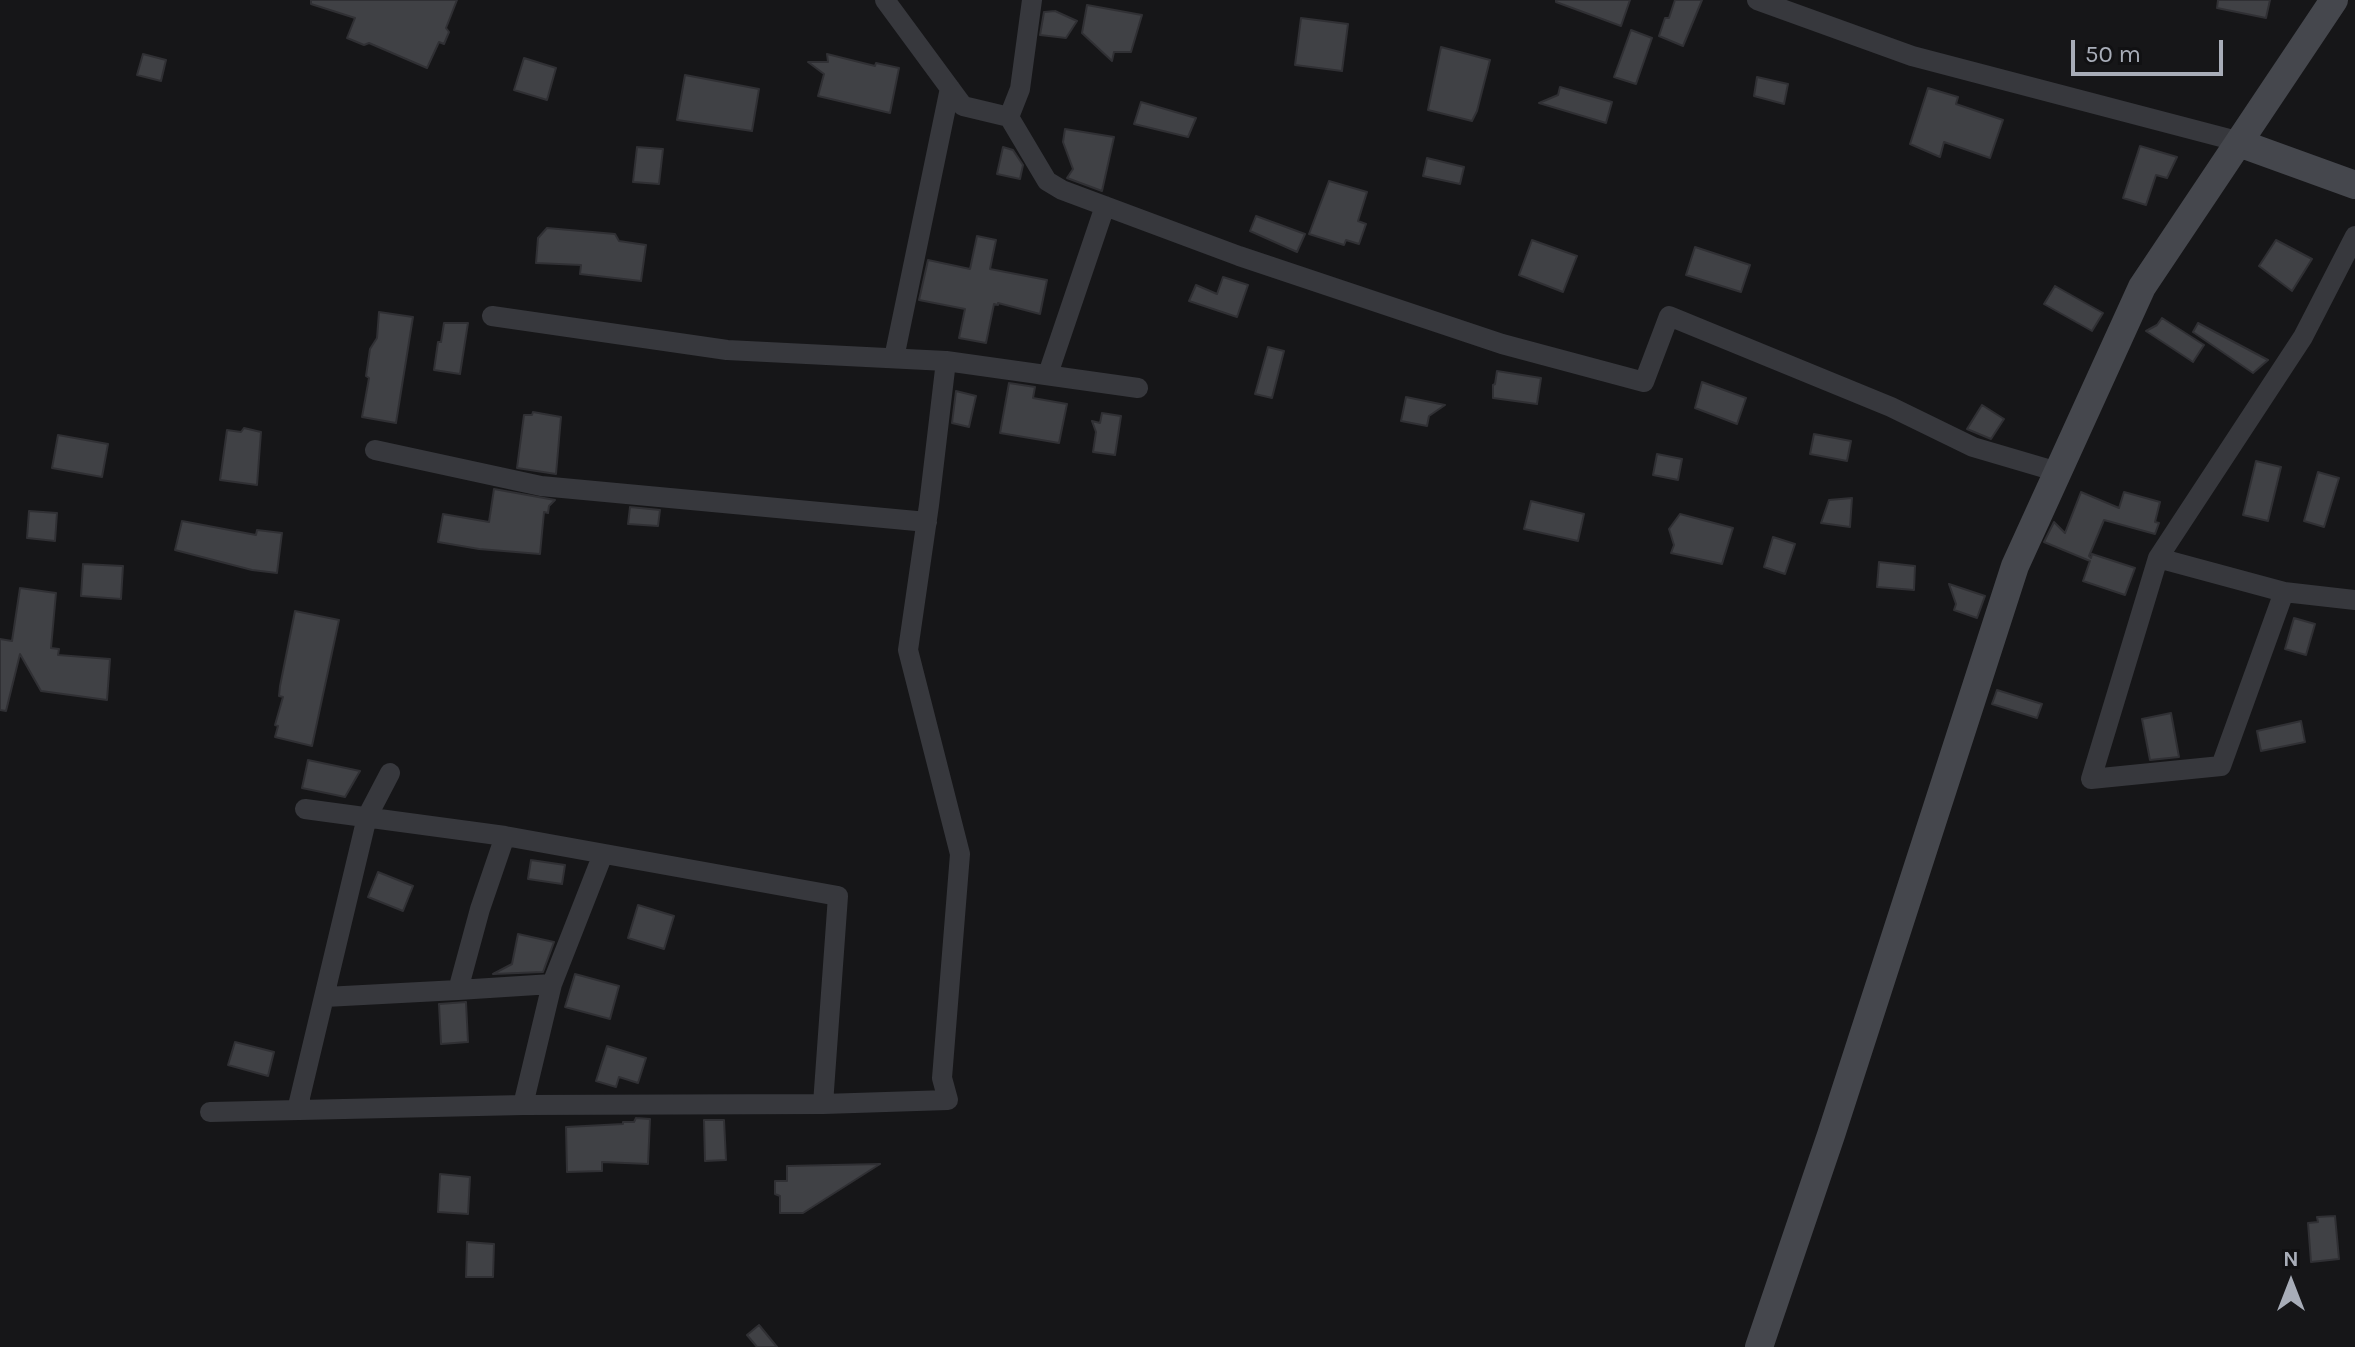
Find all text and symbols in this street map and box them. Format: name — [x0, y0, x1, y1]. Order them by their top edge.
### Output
scale bar — [2075, 24, 2227, 74]
text: 50 m — [2085, 40, 2141, 68]
north arrow — [2251, 1243, 2331, 1323]
text: N — [2283, 1246, 2299, 1272]

